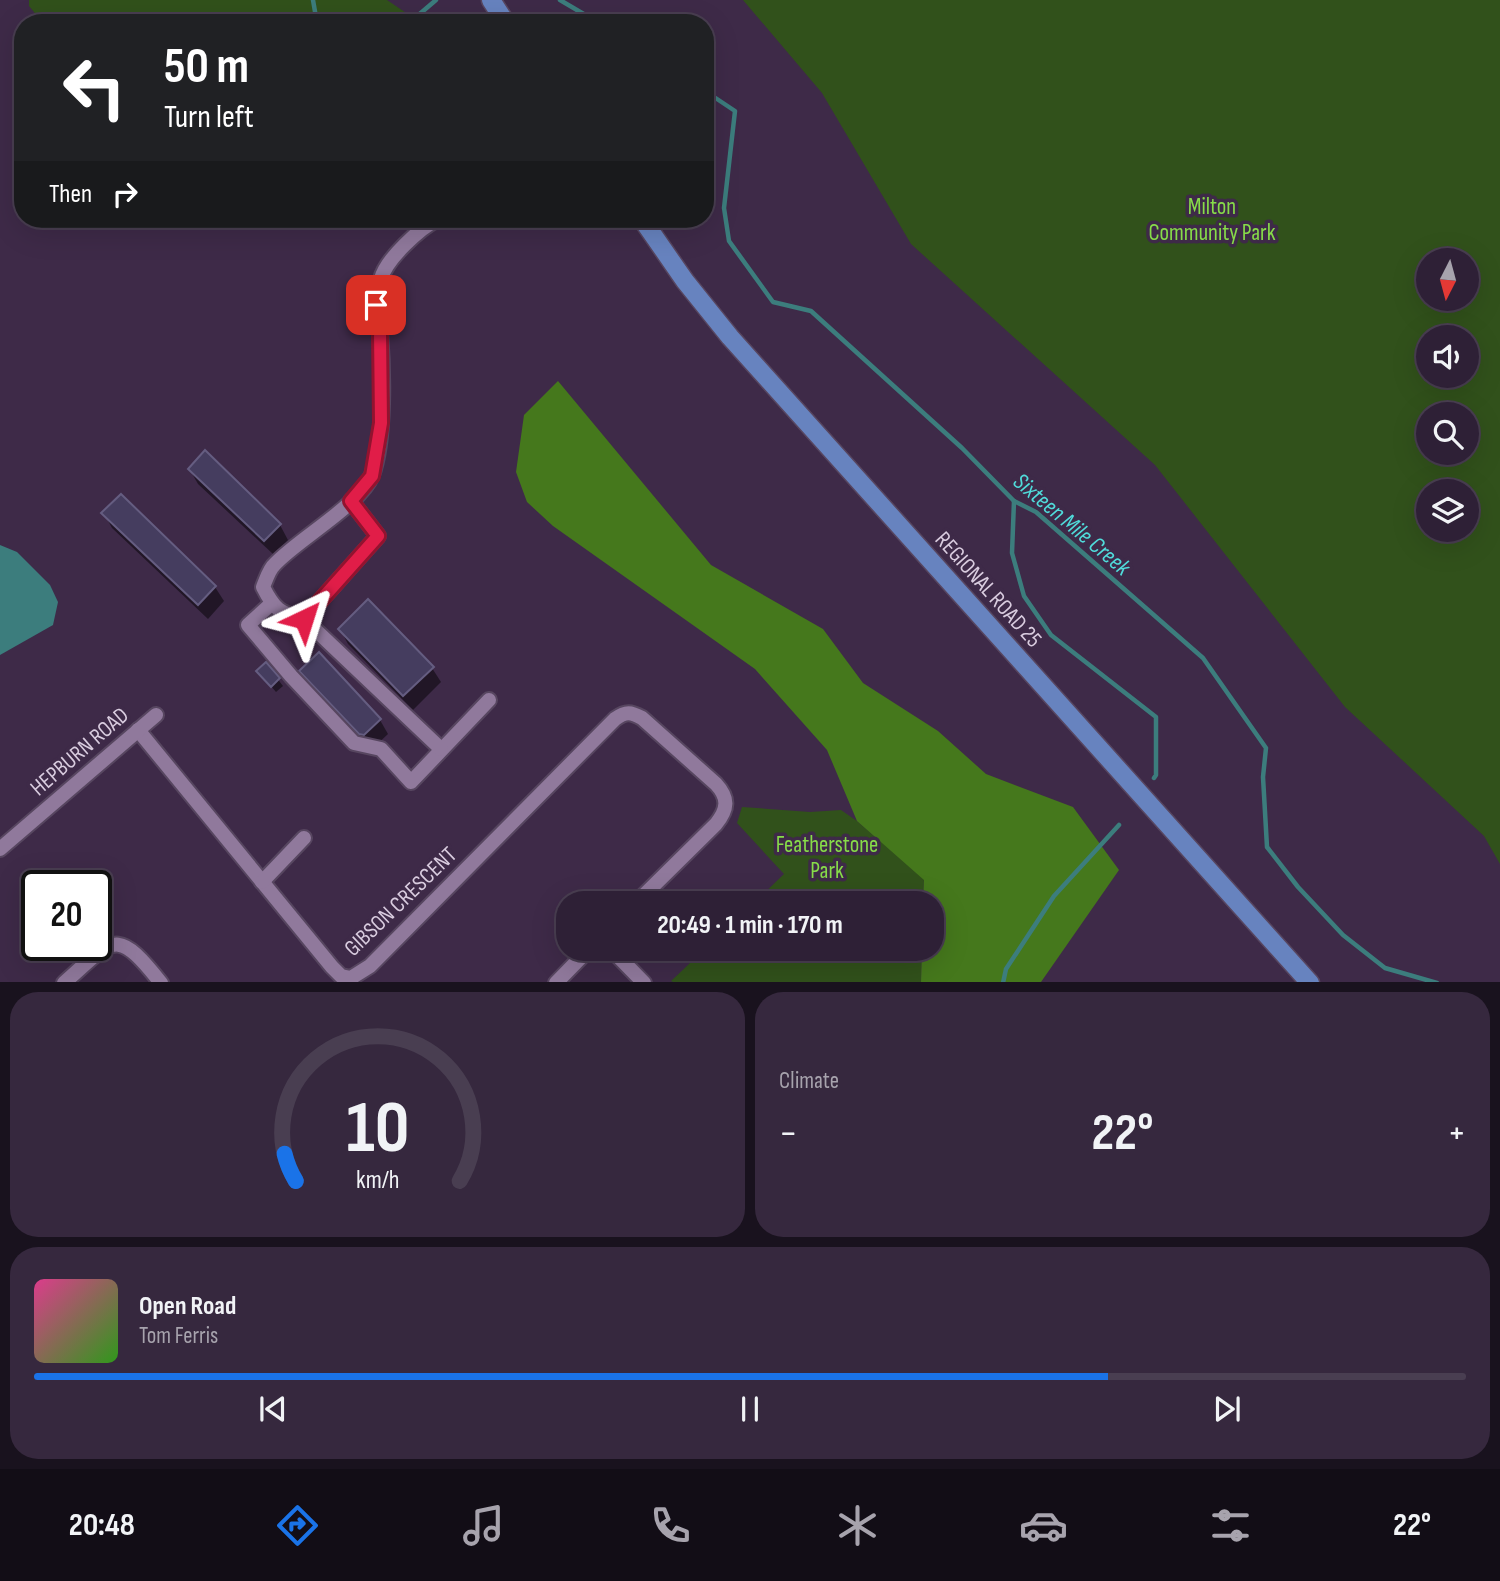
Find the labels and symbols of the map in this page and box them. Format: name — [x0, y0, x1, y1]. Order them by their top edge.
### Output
park label: Milton Community Park — [1148, 193, 1276, 247]
north arrow — [1416, 248, 1479, 312]
pin — [346, 275, 406, 335]
water label: Sixteen Mile Creek — [1007, 467, 1137, 582]
street label: REGIONAL ROAD 25 — [929, 526, 1048, 653]
position arrow — [267, 582, 341, 656]
street label: HEPBURN ROAD — [25, 701, 135, 802]
park label: Featherstone Park — [776, 831, 878, 885]
street label: GIBSON CRESCENT — [339, 841, 463, 962]
speed limit sign: 20 — [21, 870, 112, 961]

